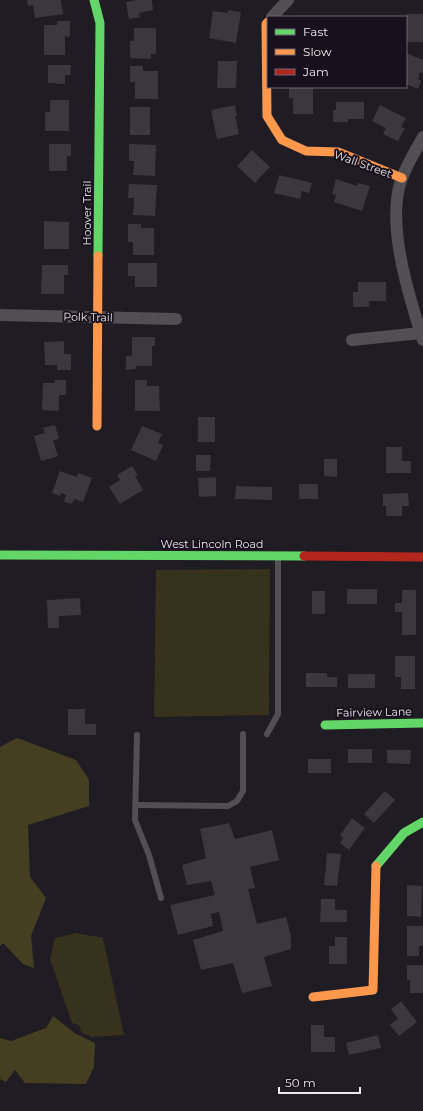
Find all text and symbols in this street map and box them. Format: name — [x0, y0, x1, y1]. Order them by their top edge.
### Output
legend — [267, 16, 407, 88]
text: Fast — [303, 24, 328, 39]
text: Slow — [303, 44, 332, 59]
text: Jam — [302, 64, 329, 79]
street label: Wall Street — [332, 147, 394, 181]
street label: Hoover Trail — [80, 181, 94, 245]
street label: Polk Trail — [63, 310, 113, 324]
street label: West Lincoln Road — [161, 537, 263, 551]
street label: Fairview Lane — [336, 704, 412, 720]
scale bar — [279, 1069, 360, 1095]
text: 50 m — [285, 1075, 316, 1090]

